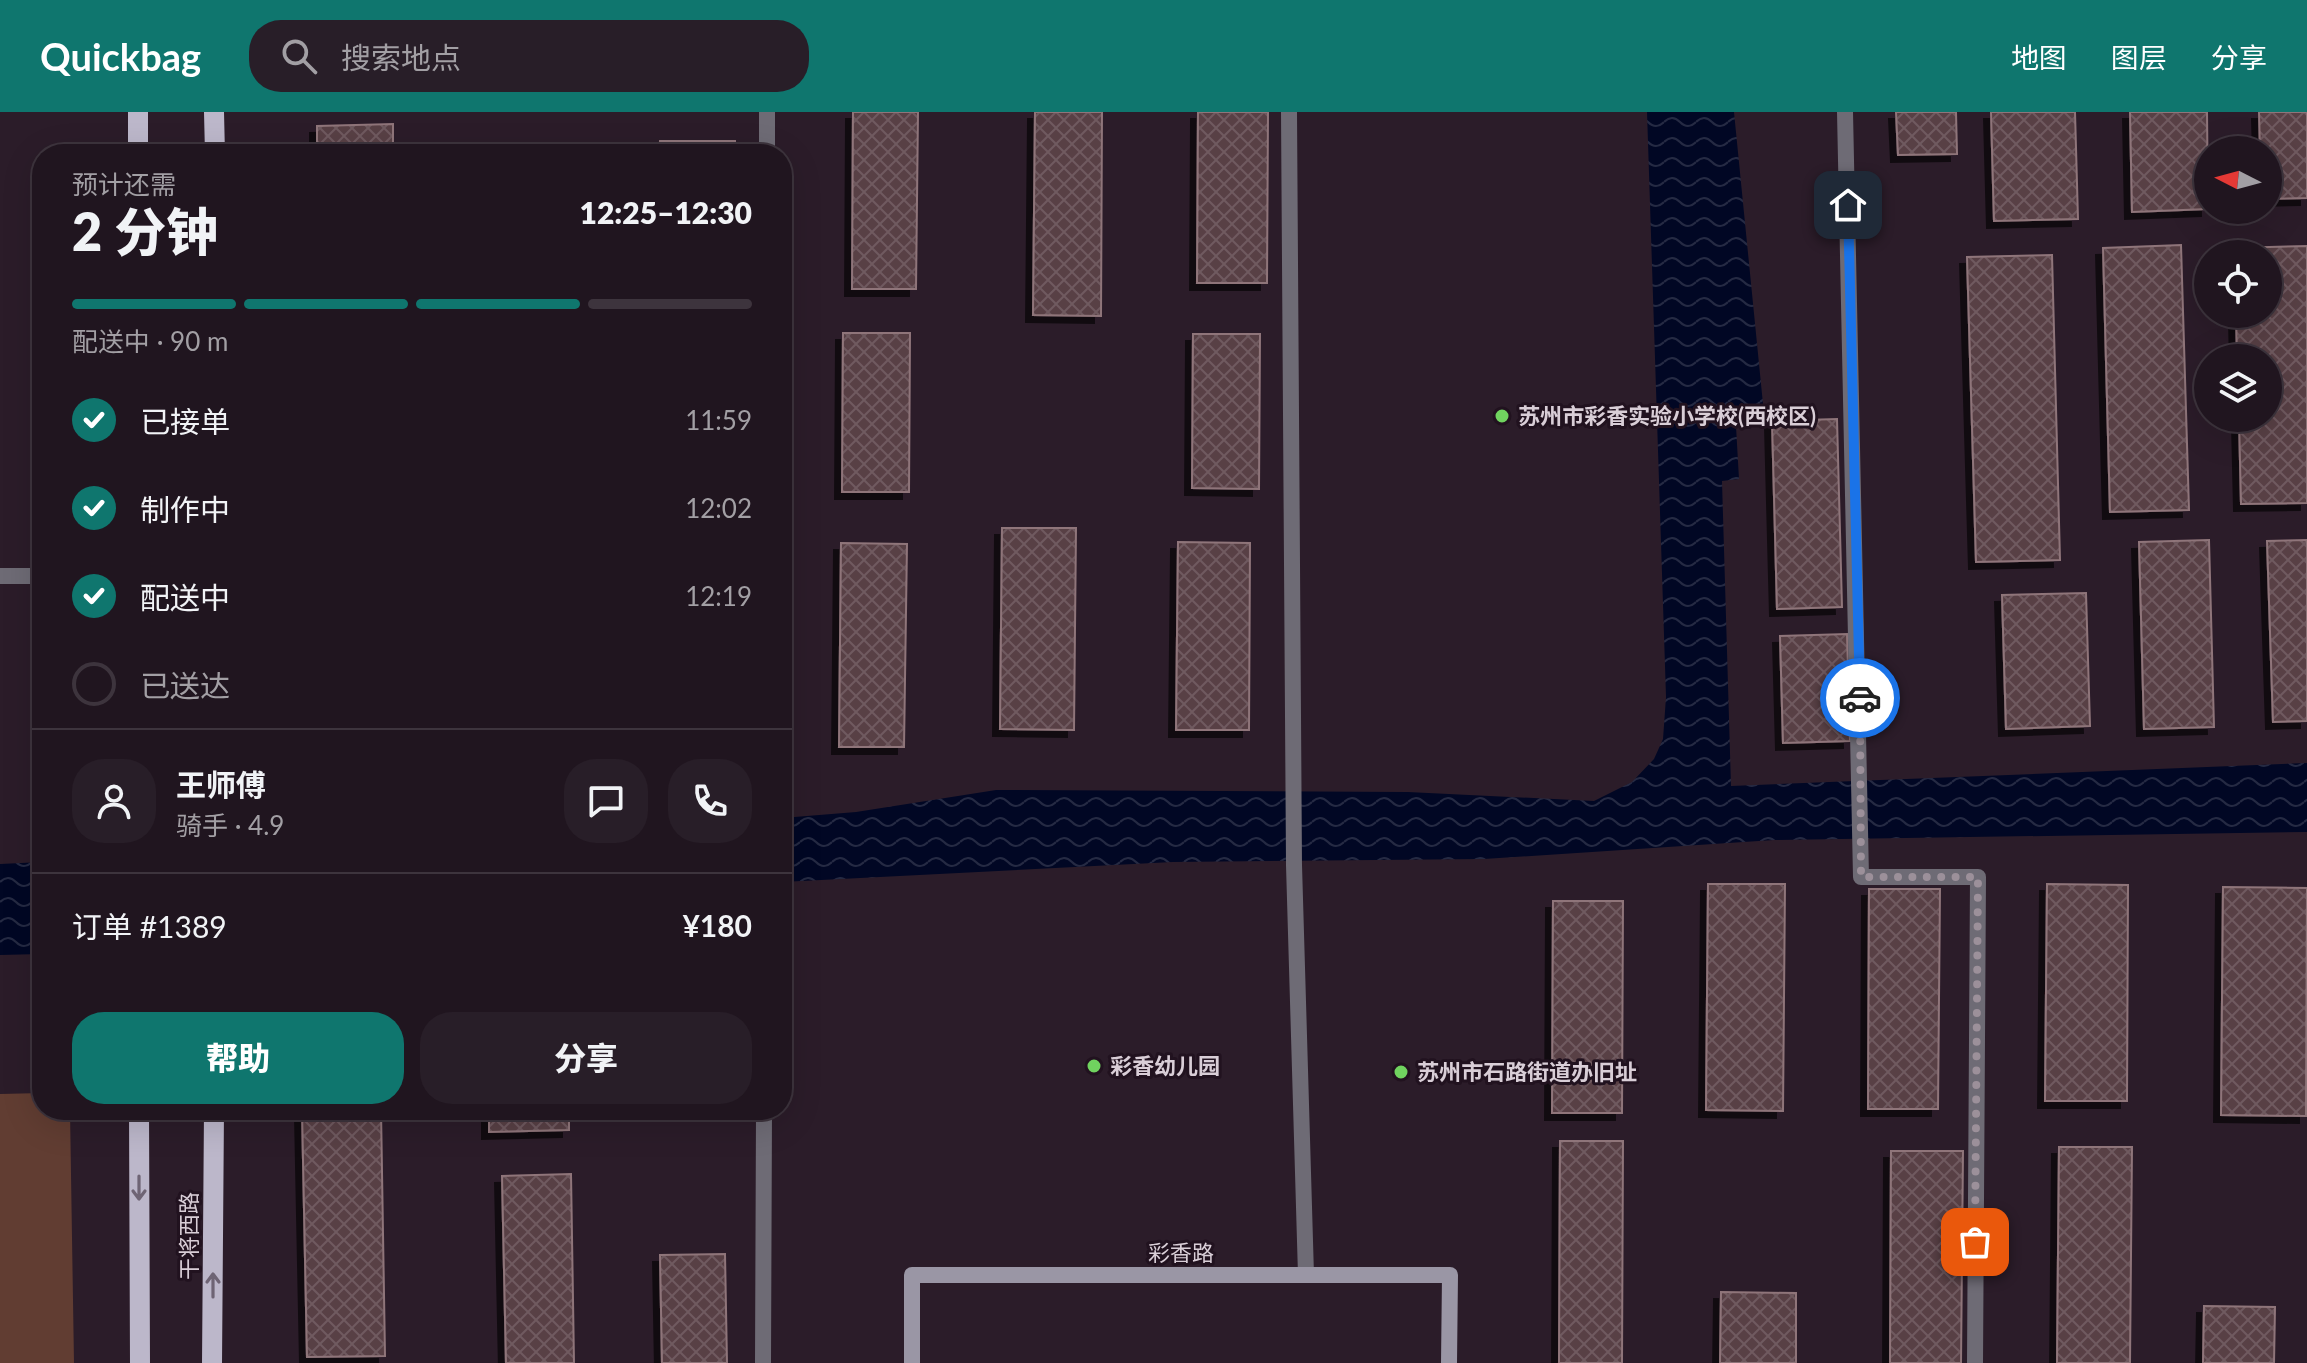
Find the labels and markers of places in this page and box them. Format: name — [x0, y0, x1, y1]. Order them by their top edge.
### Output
pin — [1814, 171, 1882, 239]
place label: 苏州市彩香实验小学校(西校区) — [1518, 402, 1816, 429]
marker: 苏州市彩香实验小学校(西校区) — [1493, 407, 1511, 425]
place label: 彩香幼儿园 — [1110, 1052, 1220, 1079]
marker: 彩香幼儿园 — [1085, 1057, 1103, 1075]
place label: 苏州市石路街道办旧址 — [1417, 1058, 1637, 1085]
marker: 苏州市石路街道办旧址 — [1392, 1063, 1410, 1081]
pin — [1941, 1208, 2009, 1276]

